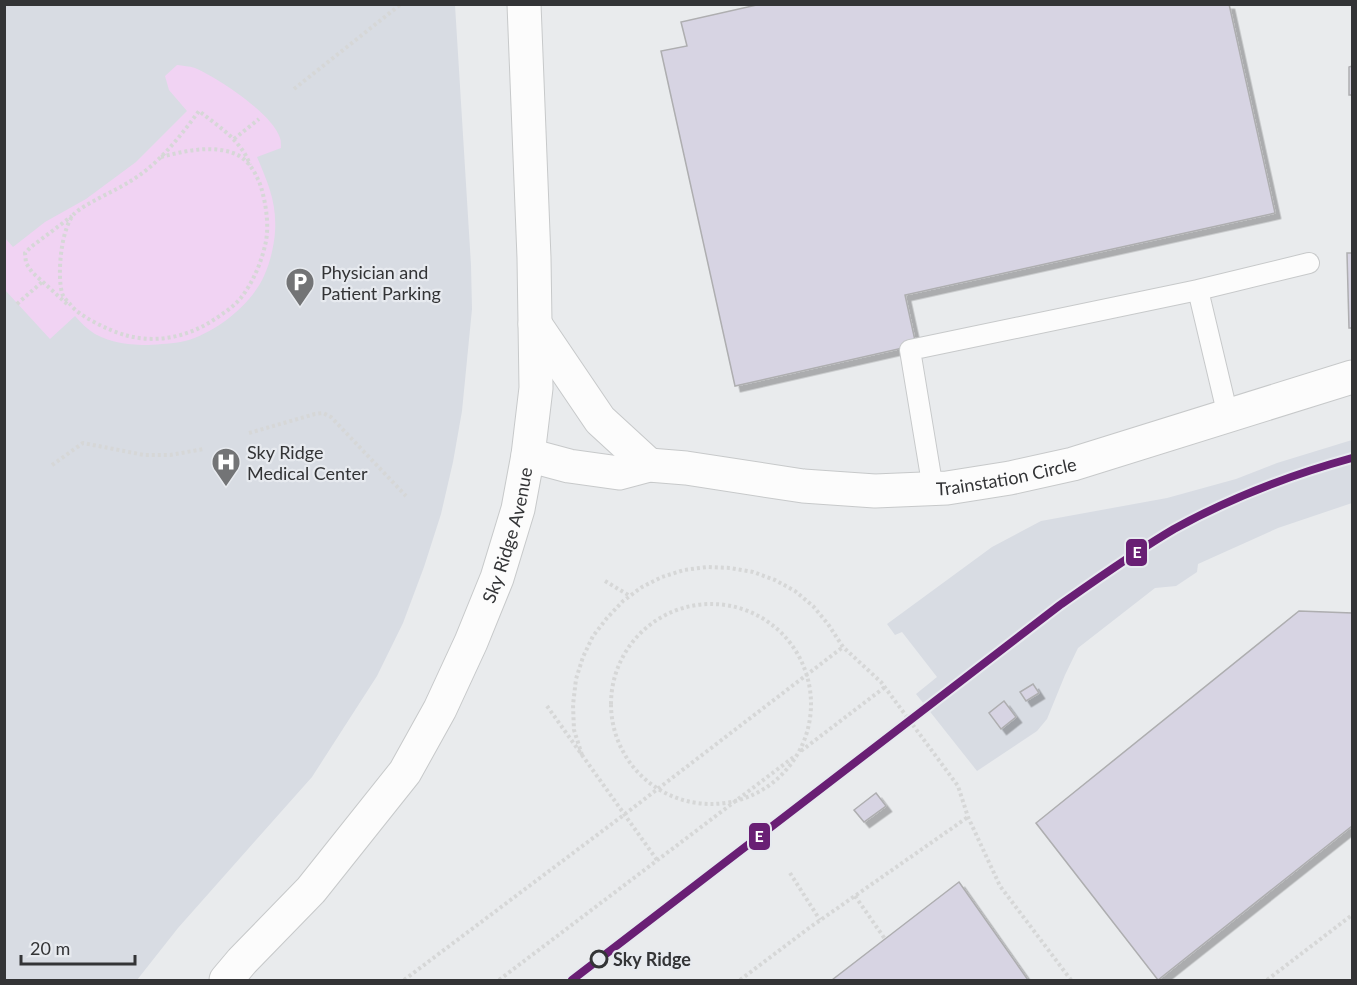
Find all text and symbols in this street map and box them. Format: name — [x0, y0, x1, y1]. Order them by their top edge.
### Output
place label: Physician and Patient Parking — [321, 261, 441, 304]
parking icon: Physician and Patient Parking — [284, 266, 316, 308]
place label: Sky Ridge Medical Center — [247, 441, 368, 484]
hospital icon: Sky Ridge Medical Center — [210, 446, 242, 488]
street label: Trainstation Circle — [936, 453, 1078, 499]
street label: Sky Ridge Avenue — [477, 465, 537, 606]
line badge: E — [1125, 538, 1148, 567]
text: E — [1132, 542, 1142, 561]
line badge: E — [748, 822, 771, 851]
text: E — [754, 826, 764, 845]
scale bar — [21, 928, 135, 966]
text: 20 m — [30, 937, 70, 959]
place label: Sky Ridge — [613, 948, 691, 970]
marker: Sky Ridge — [590, 950, 608, 968]

